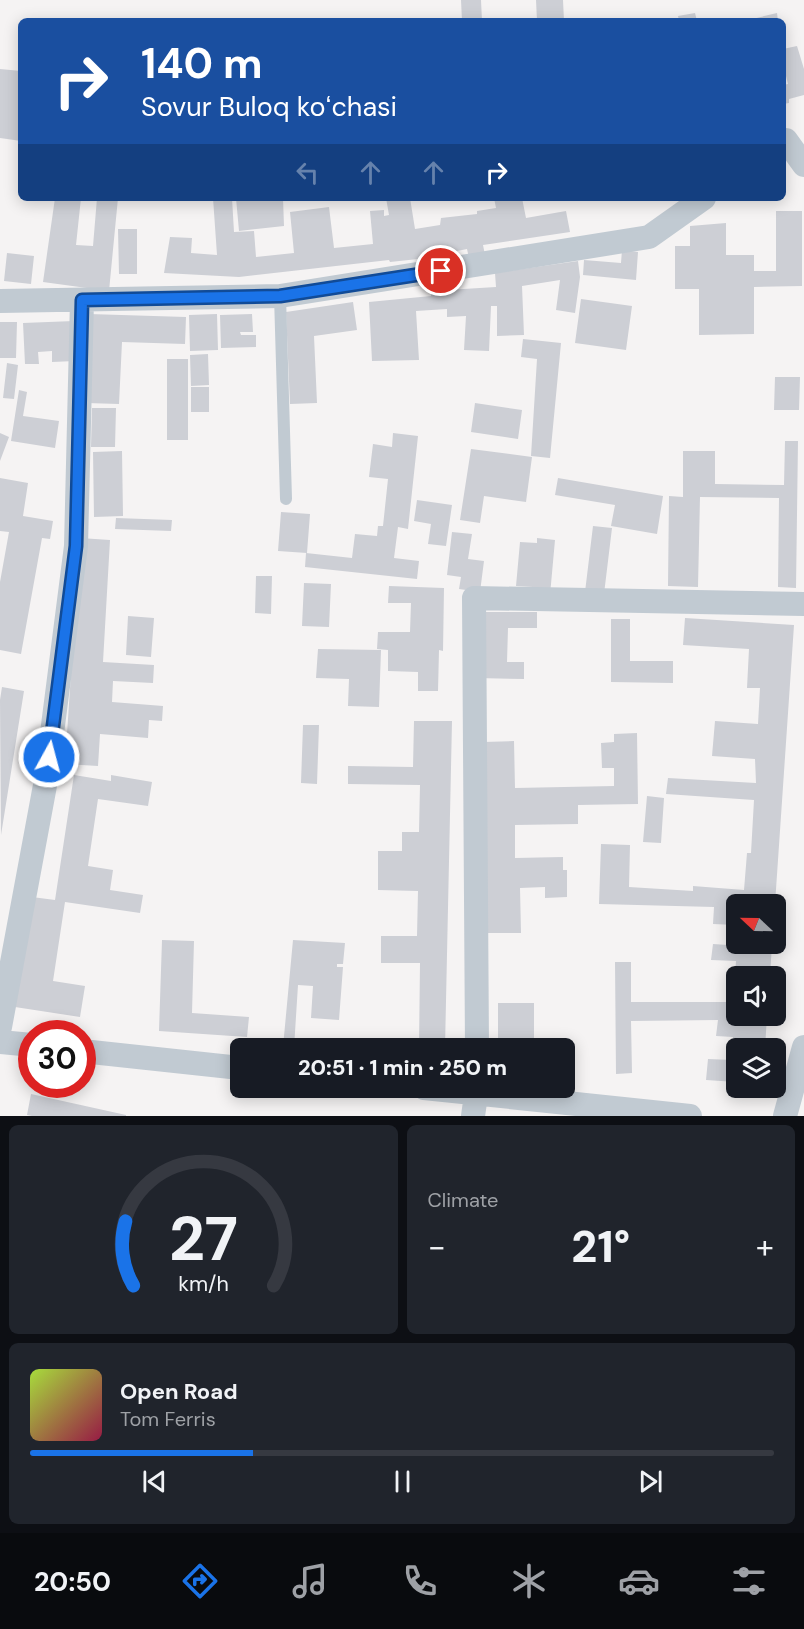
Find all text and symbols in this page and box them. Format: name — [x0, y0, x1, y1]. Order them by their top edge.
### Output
text: 140 m — [141, 36, 263, 91]
icon: right — [42, 42, 120, 120]
text: Sovur Buloq koʻchasi — [141, 89, 397, 124]
icon: left — [291, 156, 324, 189]
icon: ahead — [354, 156, 387, 189]
icon: ahead — [417, 156, 450, 189]
icon: right — [480, 156, 513, 189]
pin — [415, 245, 466, 296]
icon: arrive — [424, 254, 457, 287]
position arrow — [17, 725, 81, 789]
north arrow — [726, 894, 786, 954]
map controls — [726, 894, 786, 1098]
button: sound — [726, 966, 786, 1026]
speed limit sign: 30 — [18, 1020, 96, 1098]
button: layers — [726, 1038, 786, 1098]
text: 20:51 · 1 min · 250 m — [298, 1053, 507, 1082]
text: Climate — [428, 1187, 498, 1213]
text: 27 — [169, 1198, 238, 1279]
text: 21° — [571, 1217, 630, 1276]
text: − — [428, 1225, 446, 1268]
text: + — [756, 1225, 774, 1268]
text: km/h — [178, 1271, 229, 1299]
text: Open Road — [120, 1377, 238, 1406]
text: Tom Ferris — [120, 1406, 216, 1432]
icon: previous — [138, 1465, 171, 1498]
icon: pause — [386, 1465, 419, 1498]
icon: next — [634, 1465, 667, 1498]
icon: directions — [179, 1560, 221, 1602]
icon: music — [289, 1560, 331, 1602]
icon: phone — [399, 1560, 441, 1602]
icon: climate — [508, 1560, 550, 1602]
icon: car — [618, 1560, 660, 1602]
icon: filters — [728, 1560, 770, 1602]
text: 20:50 — [34, 1564, 111, 1599]

